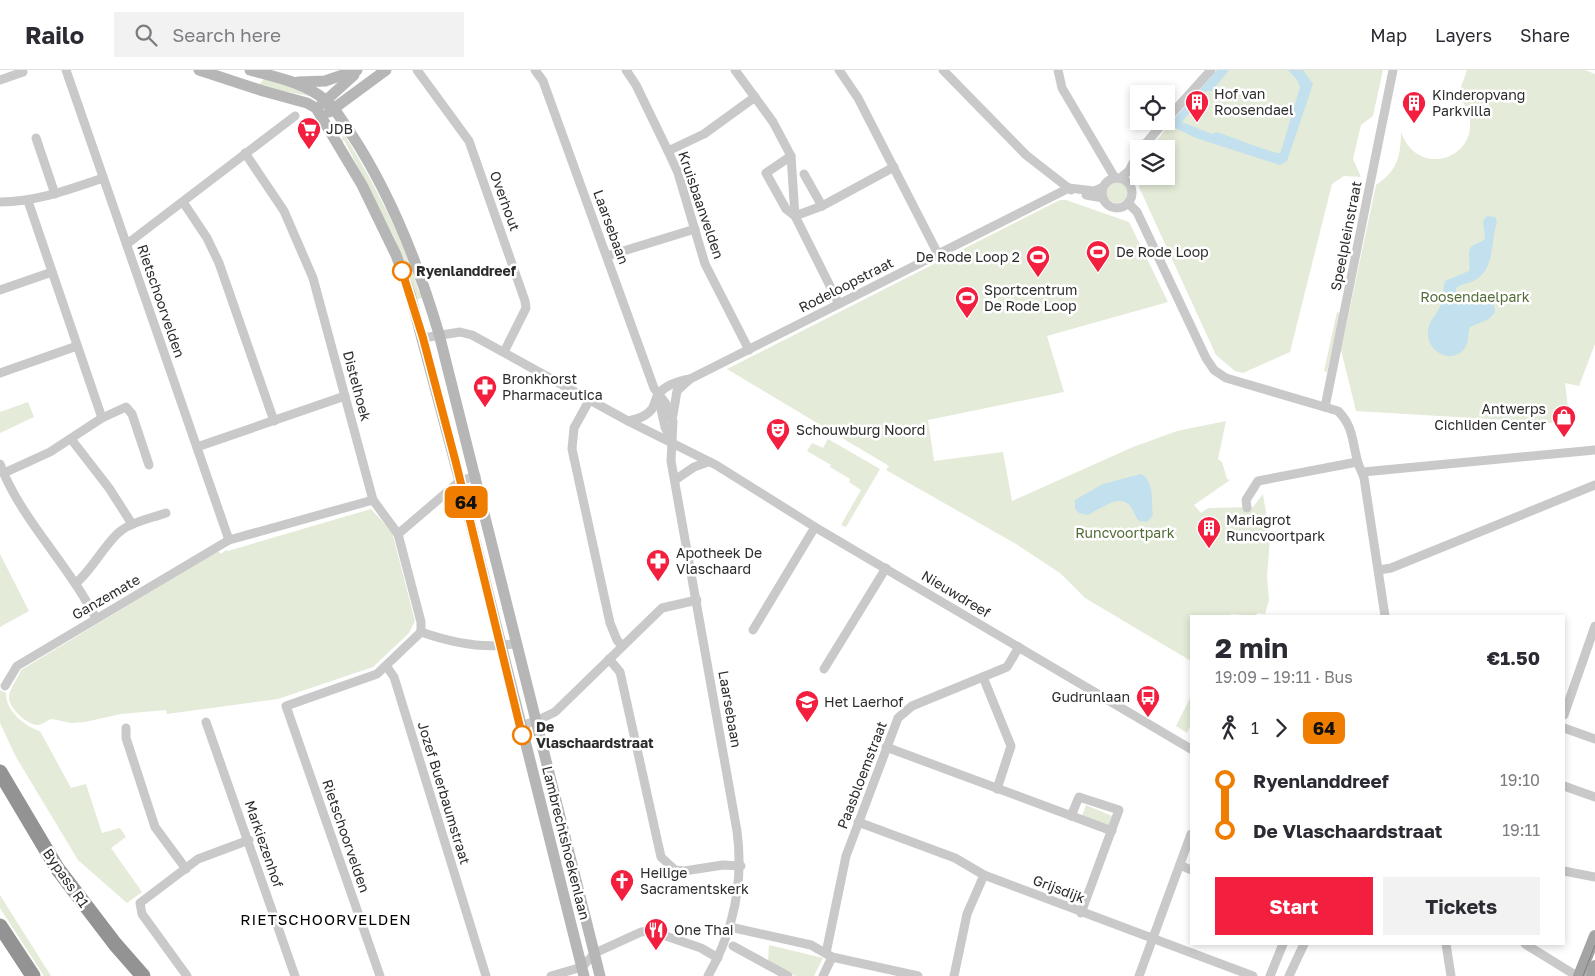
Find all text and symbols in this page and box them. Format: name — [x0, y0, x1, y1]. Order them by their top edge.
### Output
search box — [114, 12, 464, 57]
text: Railo — [25, 20, 84, 49]
icon: search — [132, 21, 160, 49]
text: Search here — [172, 23, 281, 46]
text: Map — [1370, 24, 1407, 46]
text: Layers — [1435, 24, 1492, 46]
text: Share — [1520, 24, 1570, 46]
map controls — [1130, 85, 1175, 185]
button: locate — [1130, 85, 1175, 130]
place label: Hof van Roosendael — [1214, 85, 1293, 118]
place label: Kinderopvang Parkvilla — [1432, 86, 1525, 119]
building icon: Hof van Roosendael — [1184, 89, 1210, 123]
building icon: Kinderopvang Parkvilla — [1401, 90, 1427, 124]
supermarket icon: JDB — [296, 116, 322, 150]
place label: JDB — [326, 120, 353, 137]
button: layers — [1130, 140, 1175, 185]
street label: Kruisbaanvelden — [675, 149, 728, 261]
street label: Overhout — [487, 169, 524, 233]
street label: Speelpleinstraat — [1327, 180, 1364, 292]
street label: Laarsebaan — [590, 187, 633, 266]
sports icon: De Rode Loop — [1085, 239, 1111, 273]
street label: Rietschoorvelden — [134, 242, 189, 360]
place label: De Rode Loop — [1116, 243, 1209, 260]
sports icon: De Rode Loop 2 — [1025, 244, 1051, 278]
place label: De Rode Loop 2 — [916, 248, 1020, 265]
street label: Rodeloopstraat — [796, 253, 896, 316]
marker: Ryenlanddreef — [392, 261, 412, 281]
place label: Ryenlanddreef — [416, 262, 517, 279]
place label: Sportcentrum De Rode Loop — [984, 281, 1077, 314]
sports icon: Sportcentrum De Rode Loop — [954, 285, 980, 319]
park label: Roosendaelpark — [1420, 288, 1530, 305]
street label: Distelhoek — [340, 349, 375, 423]
place label: Bronkhorst Pharmaceutica — [502, 370, 603, 403]
pharmacy icon: Bronkhorst Pharmaceutica — [472, 374, 498, 408]
place label: Antwerps Cichliden Center — [1434, 400, 1547, 433]
shop icon: Antwerps Cichliden Center — [1551, 404, 1577, 438]
theatre icon: Schouwburg Noord — [765, 417, 791, 451]
place label: Schouwburg Noord — [796, 421, 925, 438]
line badge: 64 — [444, 486, 488, 518]
text: 64 — [455, 491, 477, 513]
place label: Mariagrot Runcvoortpark — [1226, 511, 1325, 544]
building icon: Mariagrot Runcvoortpark — [1196, 515, 1222, 549]
park label: Runcvoortpark — [1075, 524, 1175, 541]
place label: Apotheek De Vlaschaard — [676, 544, 762, 577]
pharmacy icon: Apotheek De Vlaschaard — [645, 548, 671, 582]
street label: Nieuwdreef — [919, 566, 994, 621]
street label: Ganzemate — [69, 570, 143, 623]
text: 2 min — [1215, 631, 1288, 664]
text: €1.50 — [1487, 646, 1540, 669]
text: 19:09 – 19:11 · Bus — [1215, 667, 1353, 687]
street label: Laarsebaan — [715, 669, 746, 749]
bus stop icon: Gudrunlaan — [1135, 684, 1161, 718]
place label: Gudrunlaan — [1052, 688, 1130, 705]
school or university icon: Het Laerhof — [794, 689, 820, 723]
place label: Het Laerhof — [824, 693, 903, 710]
icon: walk — [1215, 714, 1243, 742]
icon: forward — [1267, 714, 1295, 742]
text: 64 — [1313, 717, 1335, 739]
place label: De Vlaschaardstraat — [536, 718, 654, 751]
text: 1 — [1251, 718, 1259, 738]
street label: Jozef Buerbaumstraat — [415, 719, 474, 866]
street label: Paasbloemstraat — [833, 719, 890, 831]
marker: De Vlaschaardstraat — [512, 725, 532, 745]
street label: Lambrechtshoekenlaan — [539, 764, 594, 922]
text: Ryenlanddreef — [1253, 769, 1389, 792]
text: 19:10 — [1500, 770, 1540, 790]
street label: Rietschoorvelden — [319, 777, 374, 895]
street label: Markiezenhof — [242, 798, 287, 890]
text: De Vlaschaardstraat — [1253, 819, 1442, 842]
text: 19:11 — [1502, 820, 1540, 840]
street label: Bypass R1 — [40, 845, 93, 911]
place label: Heilige Sacramentskerk — [640, 864, 749, 897]
church icon: Heilige Sacramentskerk — [609, 868, 635, 902]
street label: Grijsdijk — [1031, 871, 1088, 906]
button: Start — [1215, 877, 1373, 935]
button: Tickets — [1383, 877, 1540, 935]
district label: RIETSCHOORVELDEN — [240, 910, 412, 928]
restaurant icon: One Thai — [643, 917, 669, 951]
place label: One Thai — [674, 921, 734, 938]

